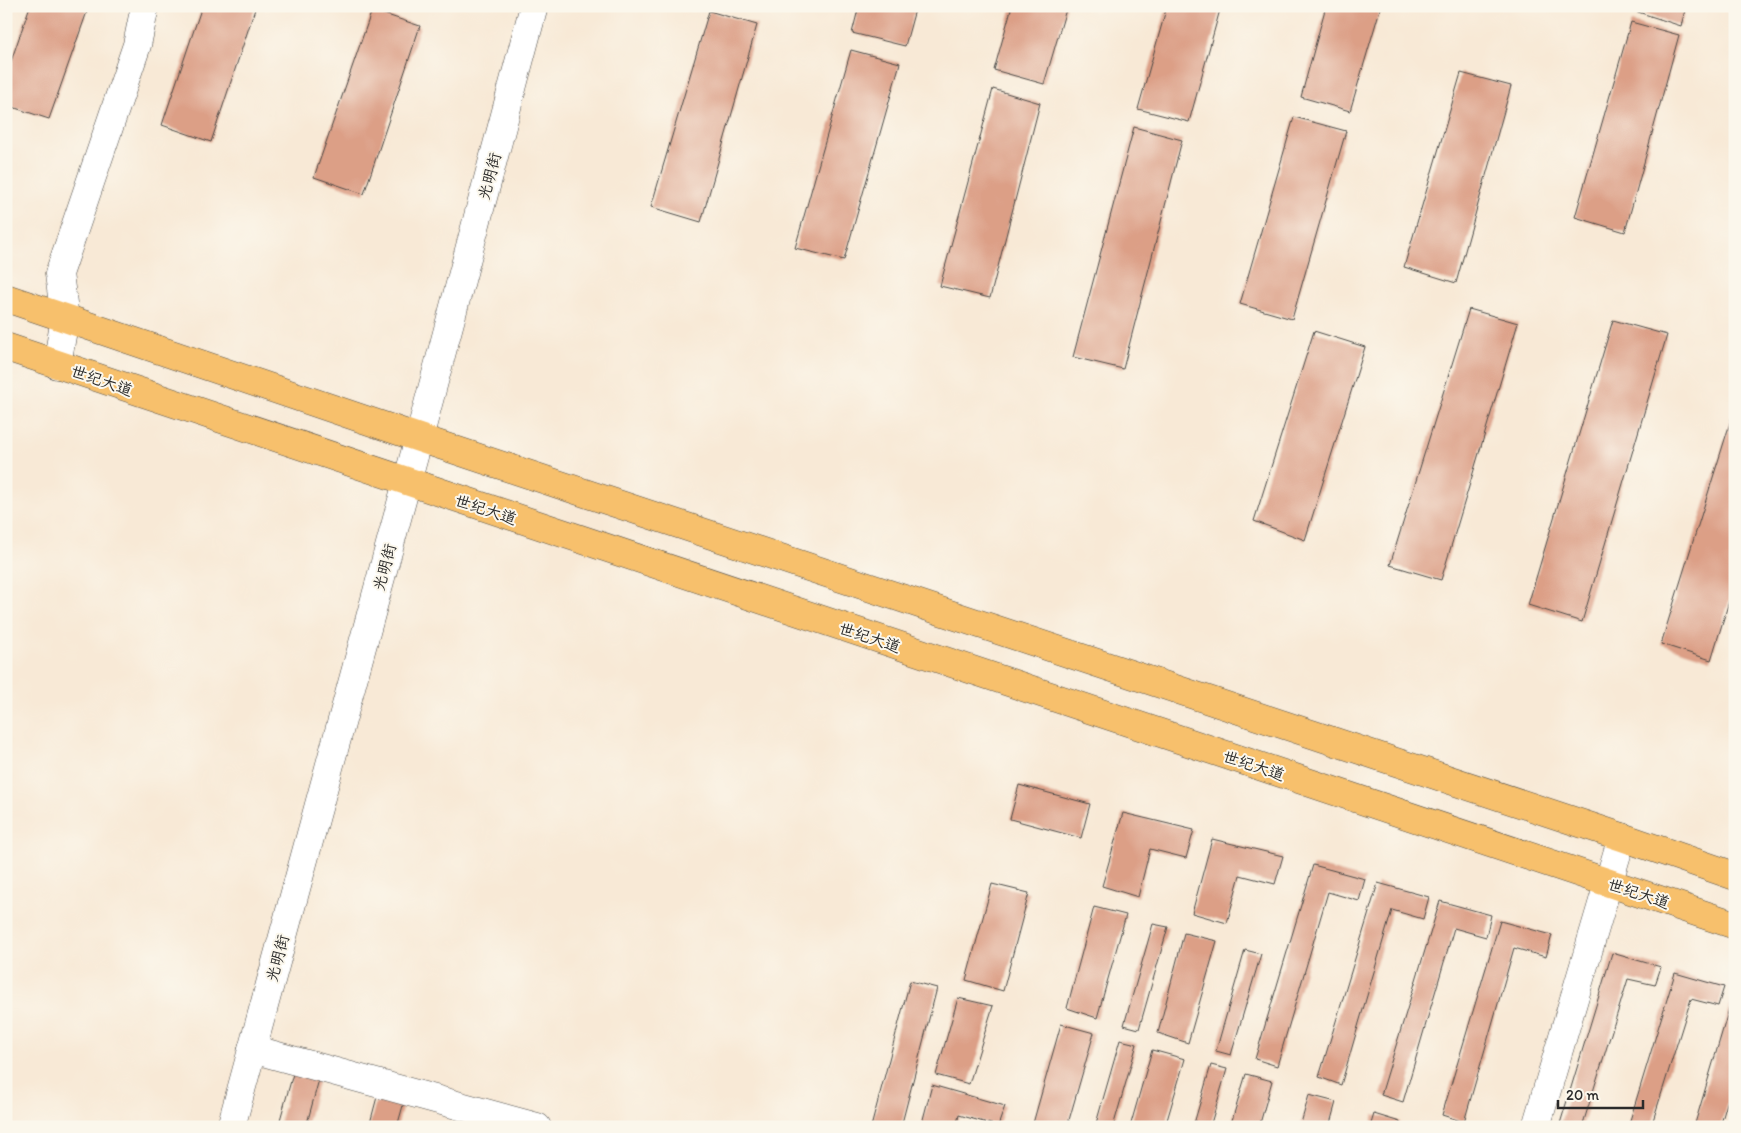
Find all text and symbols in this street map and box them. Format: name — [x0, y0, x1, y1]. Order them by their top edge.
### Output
street label: 光明街 — [474, 150, 505, 202]
street label: 世纪大道 — [68, 361, 135, 400]
street label: 世纪大道 — [452, 491, 519, 528]
street label: 光明街 — [369, 541, 400, 593]
street label: 世纪大道 — [836, 619, 903, 656]
street label: 世纪大道 — [1220, 747, 1287, 784]
street label: 世纪大道 — [1605, 875, 1672, 912]
street label: 光明街 — [262, 932, 293, 984]
scale bar — [1558, 1078, 1644, 1110]
text: 20 m — [1566, 1086, 1600, 1104]

